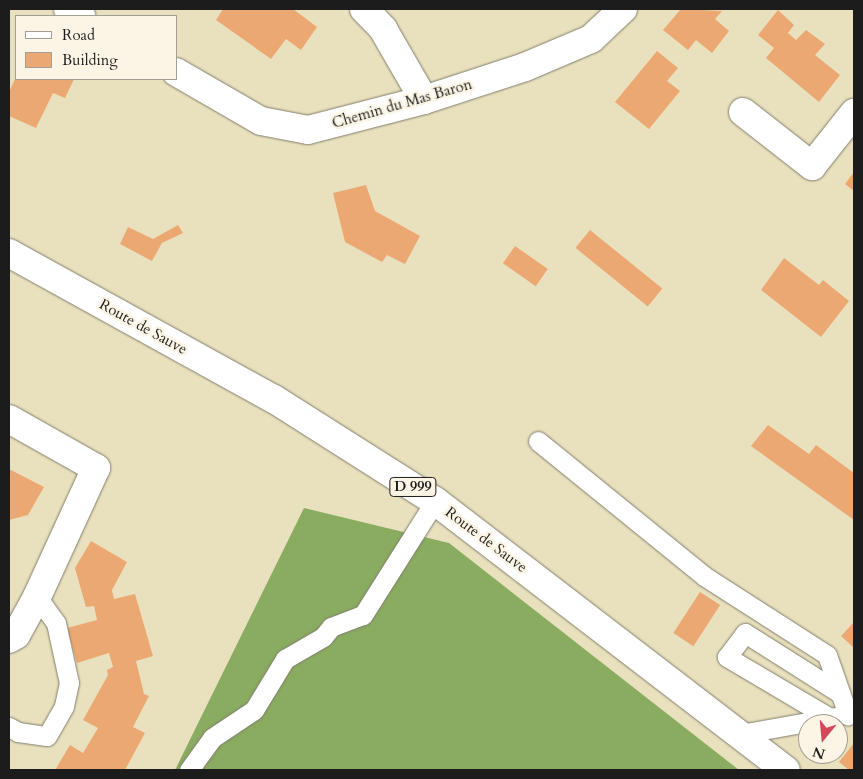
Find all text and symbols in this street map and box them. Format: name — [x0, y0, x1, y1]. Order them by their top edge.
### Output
legend — [15, 15, 178, 80]
text: Road — [62, 25, 95, 45]
text: Building — [62, 50, 118, 70]
street label: Chemin du Mas Baron — [330, 75, 474, 133]
street label: Route de Sauve — [96, 295, 190, 359]
road number: D 999 — [389, 476, 437, 498]
street label: Route de Sauve — [442, 503, 530, 577]
north arrow — [798, 714, 848, 764]
text: N — [810, 742, 827, 764]

